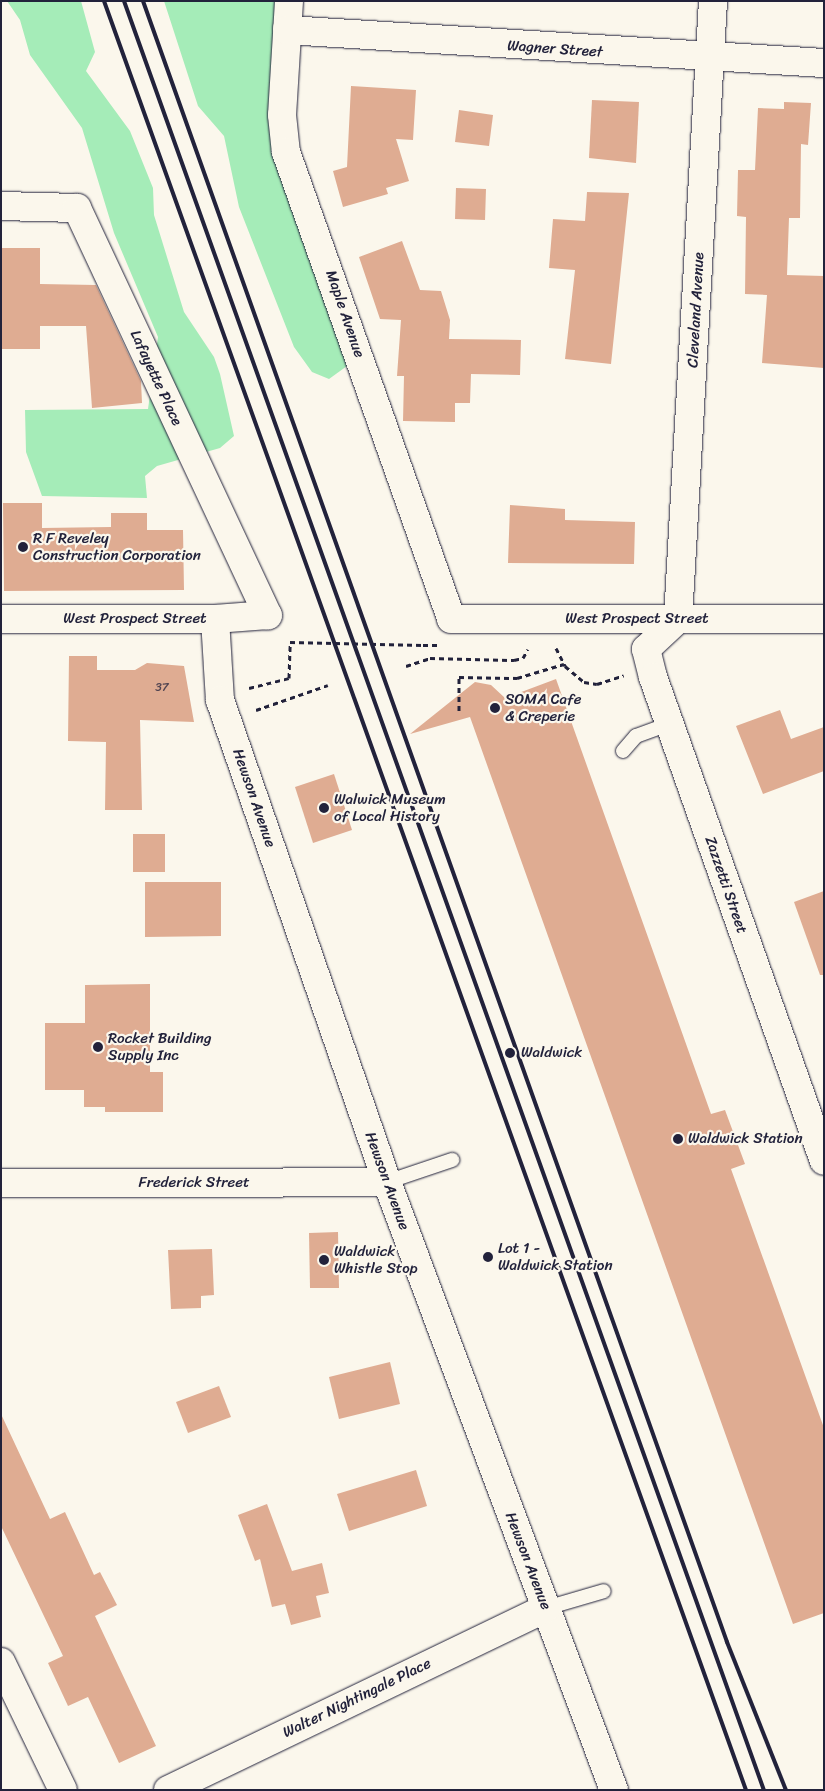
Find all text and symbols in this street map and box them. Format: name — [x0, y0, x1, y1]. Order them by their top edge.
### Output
street label: Wagner Street — [506, 37, 604, 61]
street label: Cleveland Avenue — [684, 252, 708, 368]
street label: Maple Avenue — [322, 268, 368, 360]
street label: Lafayette Place — [126, 327, 186, 429]
place label: R F Reveley Construction Corporation — [33, 529, 201, 564]
marker: R F Reveley Construction Corporation — [17, 541, 29, 553]
street label: West Prospect Street — [63, 610, 207, 628]
street label: West Prospect Street — [565, 610, 709, 628]
house number: 37 — [155, 681, 169, 695]
place label: SOMA Cafe & Creperie — [505, 690, 582, 725]
marker: SOMA Cafe & Creperie — [489, 702, 501, 714]
street label: Hewson Avenue — [229, 746, 279, 850]
place label: Walwick Museum of Local History — [334, 790, 446, 825]
marker: Walwick Museum of Local History — [318, 802, 330, 814]
street label: Zazzetti Street — [701, 834, 751, 936]
place label: Rocket Building Supply Inc — [108, 1029, 212, 1064]
marker: Rocket Building Supply Inc — [92, 1041, 104, 1053]
place label: Waldwick — [521, 1044, 582, 1062]
marker: Waldwick — [503, 1046, 517, 1060]
street label: Hewson Avenue — [361, 1129, 413, 1233]
place label: Waldwick Station — [688, 1130, 803, 1148]
marker: Waldwick Station — [672, 1133, 684, 1145]
street label: Frederick Street — [139, 1174, 249, 1192]
place label: Lot 1 - Waldwick Station — [498, 1239, 613, 1274]
place label: Waldwick Whistle Stop — [334, 1242, 418, 1277]
marker: Lot 1 - Waldwick Station — [482, 1251, 494, 1263]
marker: Waldwick Whistle Stop — [318, 1254, 330, 1266]
street label: Hewson Avenue — [501, 1510, 555, 1612]
street label: Walter Nightingale Place — [280, 1654, 434, 1742]

